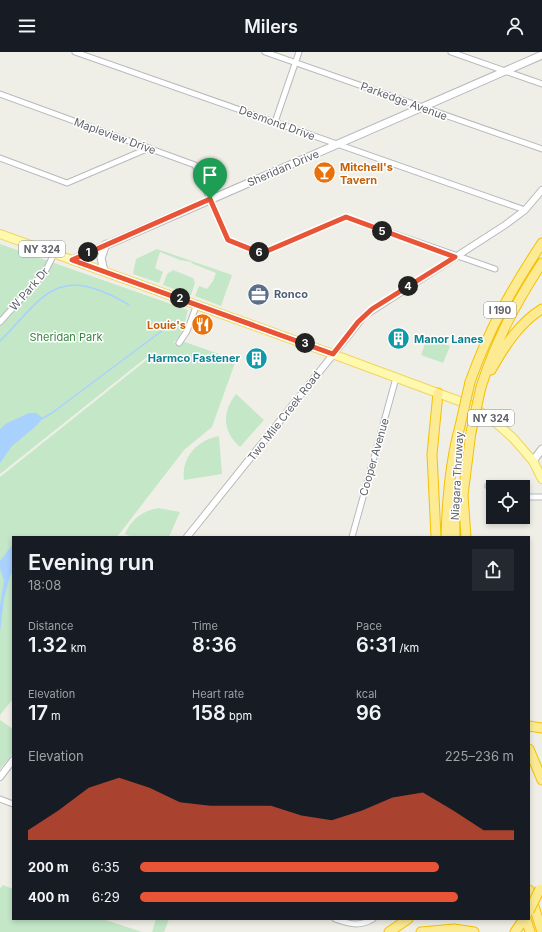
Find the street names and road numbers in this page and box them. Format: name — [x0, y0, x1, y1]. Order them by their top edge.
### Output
street label: Parkedge Avenue — [359, 79, 449, 123]
street label: Desmond Drive — [237, 103, 317, 143]
street label: Mapleview Drive — [72, 115, 158, 157]
street label: Sheridan Drive — [245, 147, 321, 189]
road number: NY 324 — [19, 241, 65, 257]
street label: W Park Dr — [6, 265, 52, 313]
road number: I 190 — [484, 302, 516, 318]
street label: Two Mile Creek Road — [245, 368, 323, 464]
road number: NY 324 — [468, 410, 514, 426]
street label: Cooper Avenue — [356, 416, 392, 498]
street label: Niagara Thruway — [448, 431, 466, 521]

